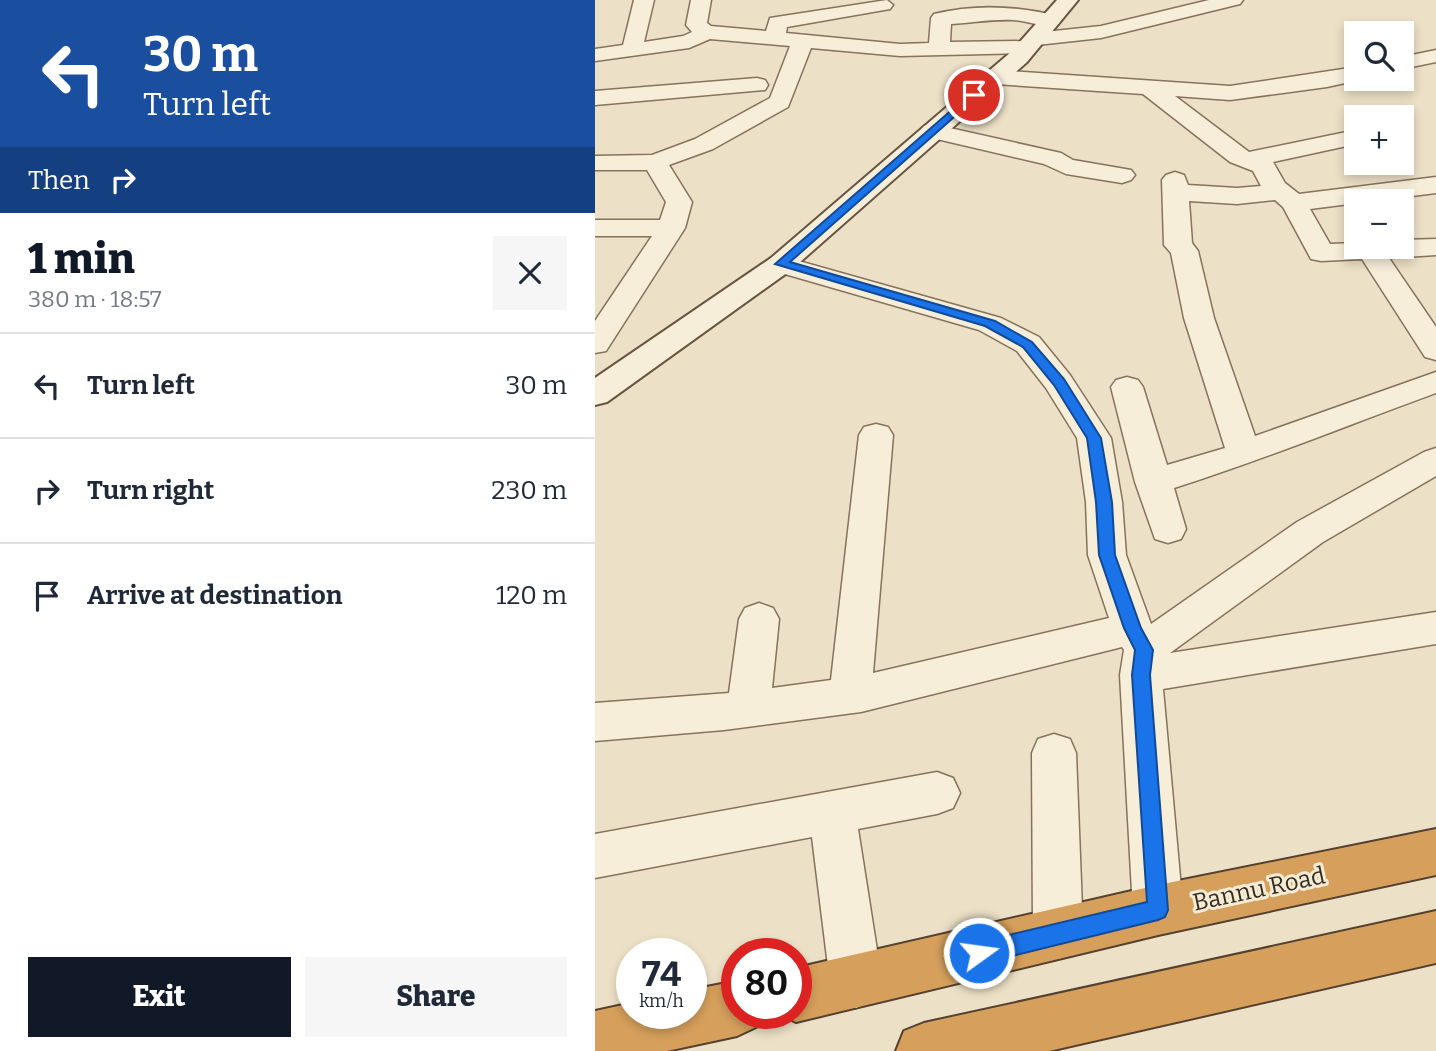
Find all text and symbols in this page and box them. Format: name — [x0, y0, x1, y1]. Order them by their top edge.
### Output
map controls — [1344, 21, 1414, 259]
button: search — [1344, 21, 1414, 91]
text: 30 m — [143, 25, 258, 84]
icon: left — [28, 28, 119, 119]
pin — [944, 65, 1004, 125]
icon: arrive — [955, 76, 993, 114]
text: Turn left — [143, 85, 271, 123]
button: + — [1344, 105, 1414, 175]
icon: right — [104, 161, 142, 199]
text: Then — [28, 165, 90, 196]
button: − — [1344, 189, 1414, 259]
text: 1 min — [28, 234, 135, 284]
button: close — [493, 236, 567, 310]
text: 380 m · 18:57 — [28, 285, 162, 313]
icon: left — [28, 367, 66, 405]
text: Turn left — [87, 370, 195, 401]
text: 30 m — [506, 370, 567, 401]
icon: right — [28, 472, 66, 510]
text: Turn right — [87, 475, 214, 506]
text: 230 m — [491, 475, 567, 506]
icon: arrive — [28, 577, 66, 615]
text: Arrive at destination — [87, 580, 342, 611]
text: 120 m — [496, 580, 567, 611]
street label: Bannu Road — [1190, 861, 1328, 917]
position arrow — [942, 916, 1016, 990]
speed limit sign: 80 — [721, 938, 812, 1029]
text: 74 — [642, 953, 681, 995]
button: Exit — [28, 957, 291, 1037]
button: Share — [305, 957, 567, 1037]
text: km/h — [639, 990, 684, 1012]

